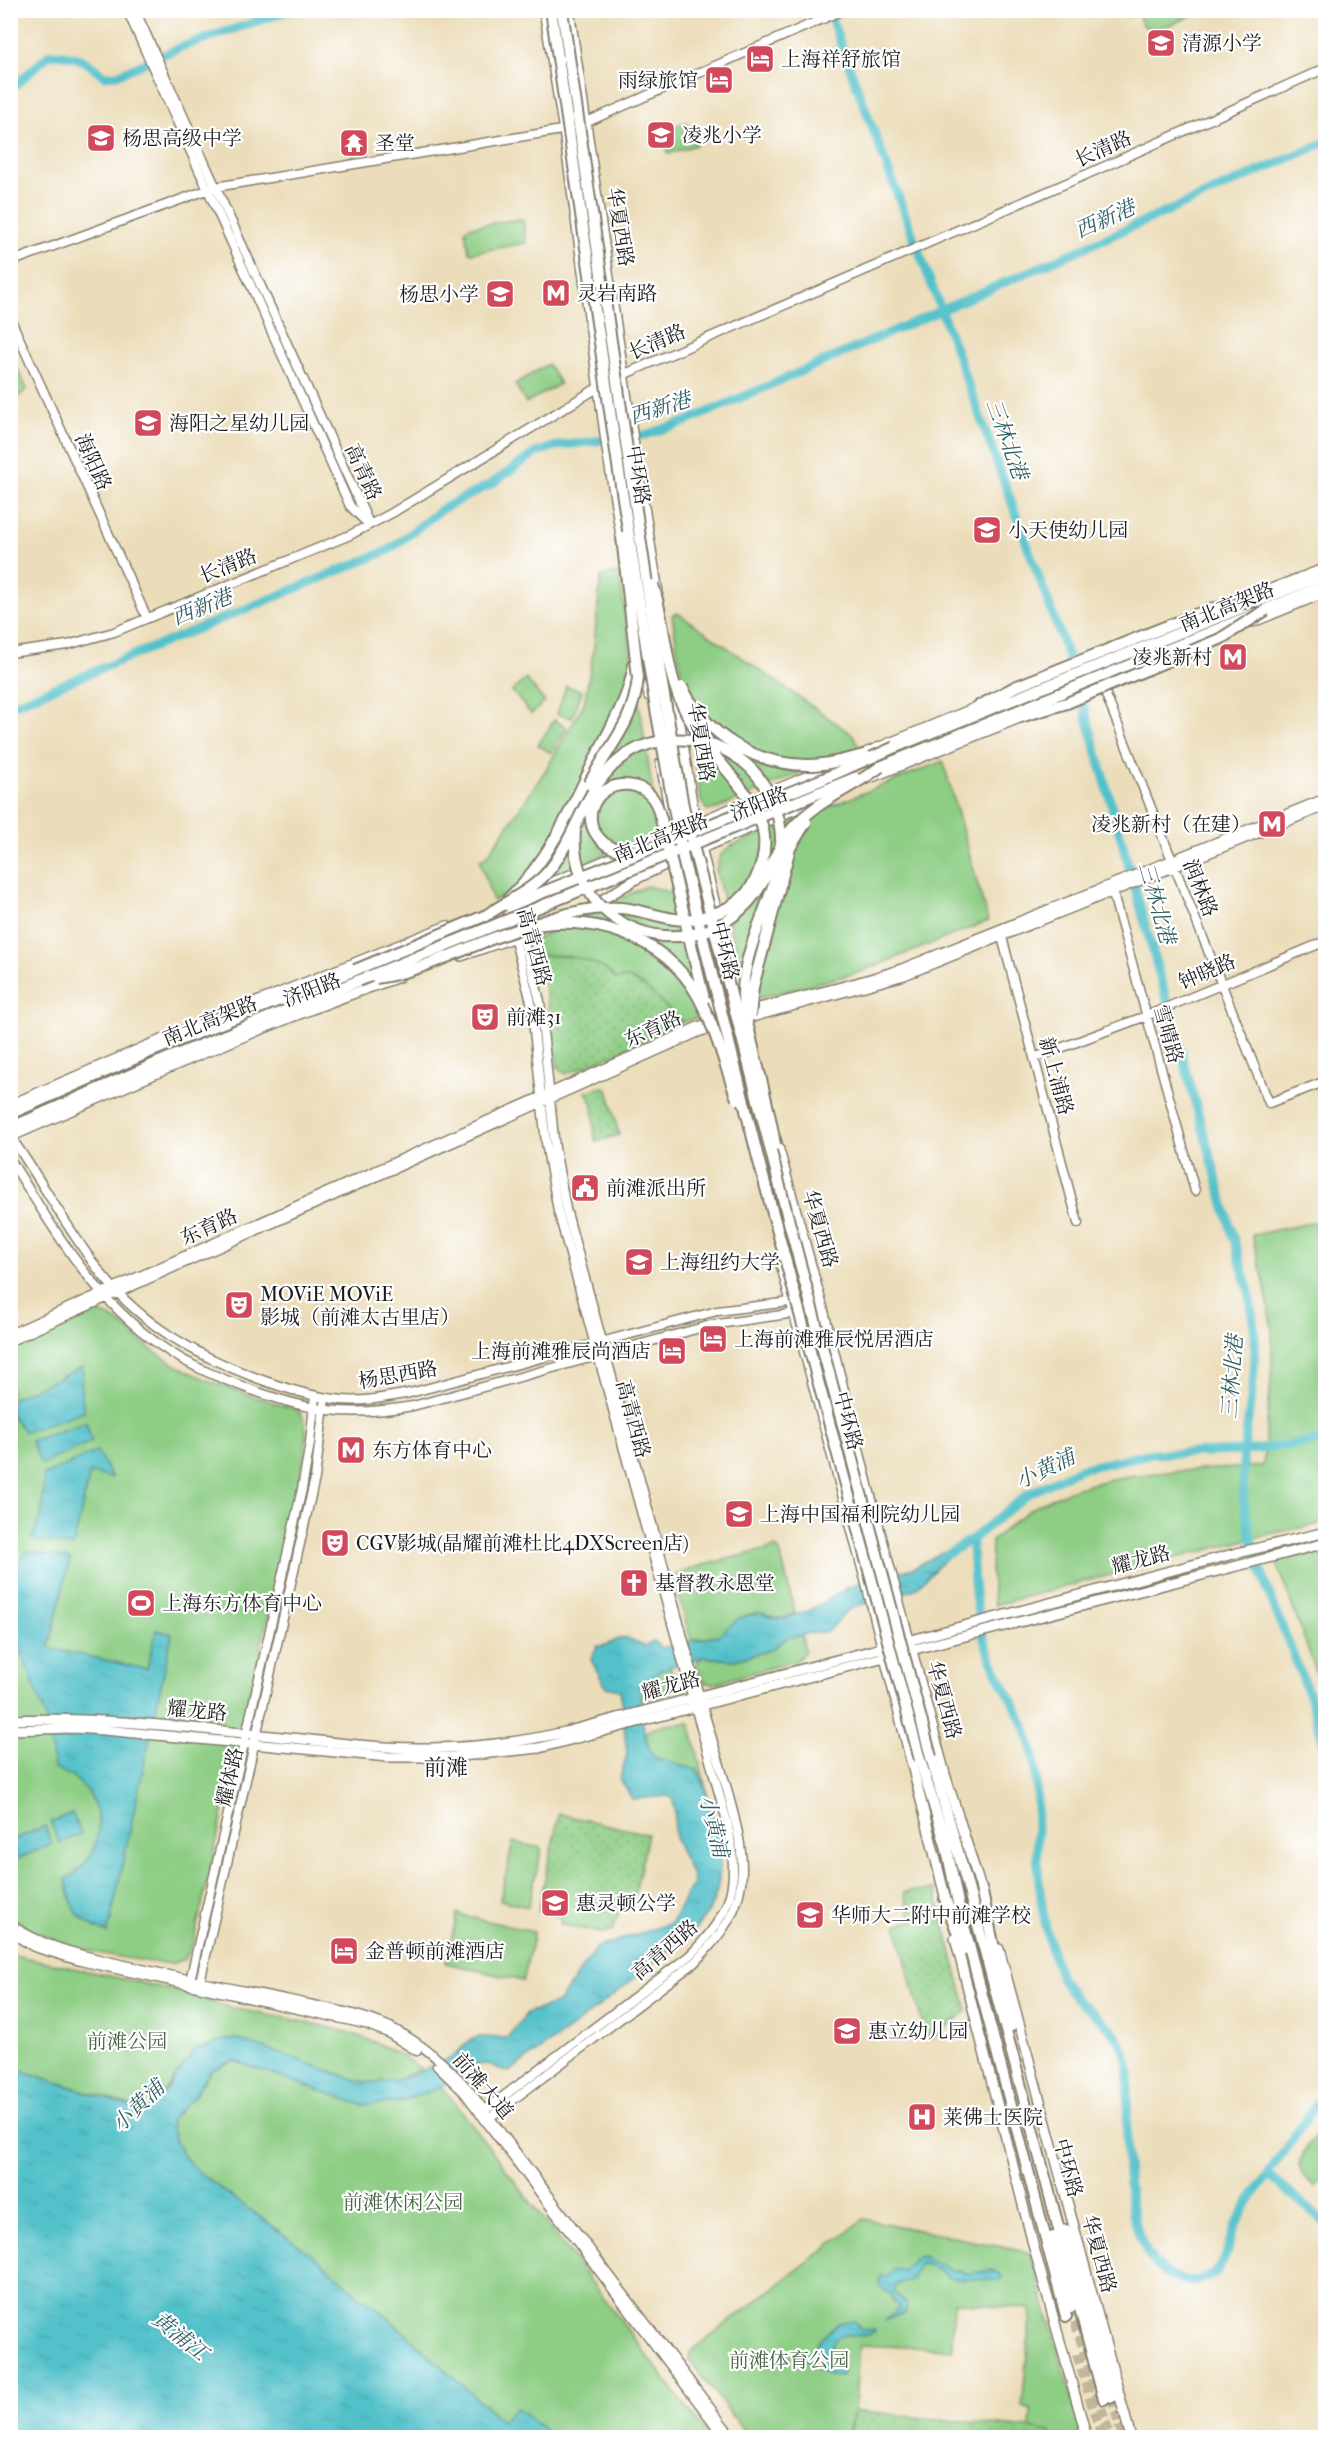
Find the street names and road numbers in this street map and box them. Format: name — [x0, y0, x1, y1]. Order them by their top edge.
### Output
street label: 长清路 — [1071, 126, 1135, 172]
street label: 华夏西路 — [602, 186, 638, 268]
street label: 长清路 — [625, 320, 689, 364]
street label: 海阳路 — [70, 430, 116, 494]
street label: 高青路 — [340, 440, 386, 504]
street label: 中环路 — [622, 444, 654, 506]
street label: 长清路 — [196, 544, 260, 588]
street label: 南北高架路 — [1176, 578, 1278, 636]
street label: 华夏西路 — [683, 701, 719, 783]
street label: 济阳路 — [727, 782, 791, 826]
street label: 南北高架路 — [610, 809, 712, 867]
street label: 润林路 — [1178, 856, 1222, 920]
street label: 高青西路 — [513, 905, 555, 989]
street label: 中环路 — [707, 919, 743, 983]
street label: 钟晓路 — [1175, 950, 1239, 994]
street label: 济阳路 — [280, 969, 344, 1011]
street label: 南北高架路 — [159, 992, 261, 1050]
street label: 雪晴路 — [1149, 1002, 1187, 1066]
street label: 东育路 — [621, 1006, 685, 1052]
street label: 新上浦路 — [1035, 1034, 1077, 1118]
street label: 华夏西路 — [798, 1187, 842, 1271]
street label: 东育路 — [177, 1204, 241, 1250]
street label: 杨思西路 — [357, 1357, 439, 1393]
street label: 高青西路 — [612, 1377, 654, 1461]
street label: 中环路 — [829, 1389, 867, 1453]
street label: 耀龙路 — [1109, 1541, 1173, 1579]
street label: 华夏西路 — [923, 1658, 965, 1742]
street label: 耀龙路 — [639, 1667, 703, 1705]
street label: 耀龙路 — [166, 1697, 228, 1725]
street label: 耀体路 — [212, 1745, 248, 1809]
street label: 高青西路 — [627, 1915, 703, 1985]
street label: 前滩大道 — [448, 2048, 518, 2124]
street label: 中环路 — [1049, 2136, 1087, 2200]
street label: 华夏西路 — [1078, 2212, 1120, 2296]

